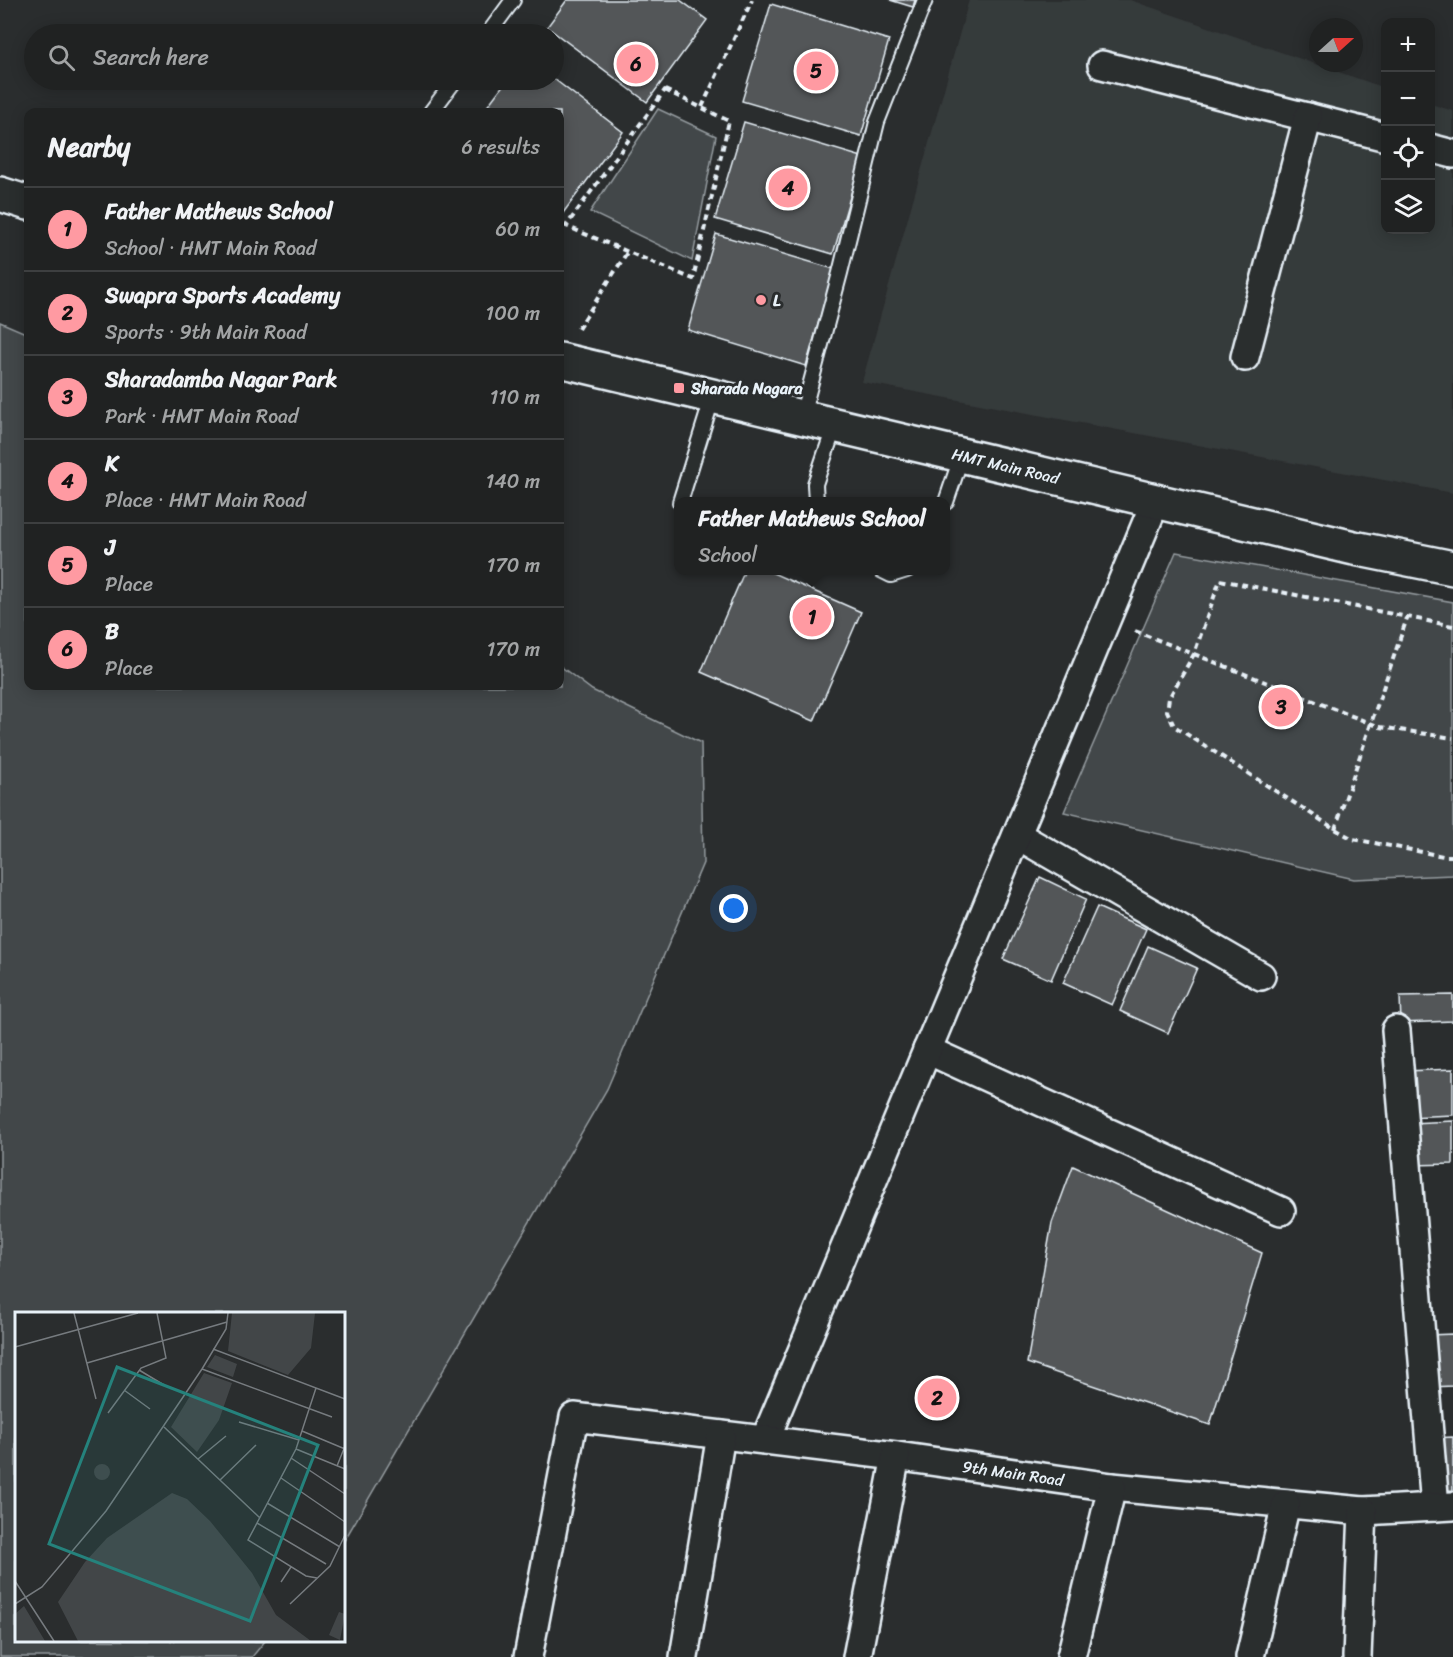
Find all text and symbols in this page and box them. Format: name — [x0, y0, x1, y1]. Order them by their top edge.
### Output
north arrow — [1309, 18, 1363, 72]
map controls — [1381, 18, 1435, 234]
button: + — [1381, 18, 1435, 72]
search box — [24, 24, 564, 90]
text: Search here — [93, 38, 209, 77]
icon: search — [45, 41, 78, 74]
pin: 6 — [616, 42, 656, 86]
pin: 5 — [796, 48, 836, 94]
button: − — [1381, 72, 1435, 126]
text: Nearby — [48, 124, 130, 170]
button: locate — [1381, 126, 1435, 180]
text: 6 results — [461, 130, 540, 165]
pin: 4 — [768, 166, 808, 210]
button: layers — [1381, 180, 1435, 234]
text: Father Mathews School — [105, 192, 333, 231]
text: 1 — [63, 212, 72, 247]
text: 60 m — [495, 212, 540, 247]
text: School · HMT Main Road — [105, 231, 317, 266]
text: Swapra Sports Academy — [105, 276, 340, 315]
place label: L — [773, 286, 781, 315]
marker: L — [754, 293, 768, 307]
text: 2 — [62, 296, 73, 331]
text: 100 m — [486, 296, 540, 331]
text: Sports · 9th Main Road — [105, 315, 307, 350]
text: Sharadamba Nagar Park — [105, 360, 337, 399]
place label: Sharada Nagara — [690, 374, 803, 403]
text: 3 — [62, 380, 73, 415]
text: 110 m — [490, 380, 540, 415]
marker: Sharada Nagara — [672, 381, 686, 395]
text: Park · HMT Main Road — [105, 399, 299, 434]
street label: HMT Main Road — [949, 439, 1064, 493]
text: K — [105, 444, 118, 483]
text: 4 — [61, 464, 74, 499]
text: 140 m — [486, 464, 540, 499]
text: Place · HMT Main Road — [105, 483, 306, 518]
popup — [674, 497, 950, 575]
text: Father Mathews School — [698, 499, 926, 538]
text: J — [105, 528, 115, 567]
text: School — [698, 538, 757, 573]
text: 5 — [61, 548, 74, 583]
text: 170 m — [487, 548, 540, 583]
text: Place — [105, 567, 153, 602]
pin: 1 — [792, 594, 832, 640]
text: B — [105, 612, 119, 651]
text: 6 — [62, 632, 73, 667]
text: 170 m — [487, 632, 540, 667]
text: Place — [105, 651, 153, 686]
pin: 3 — [1262, 684, 1300, 730]
your location — [719, 894, 748, 923]
inset map — [15, 1312, 345, 1642]
pin: 2 — [918, 1376, 956, 1420]
street label: 9th Main Road — [961, 1451, 1067, 1495]

